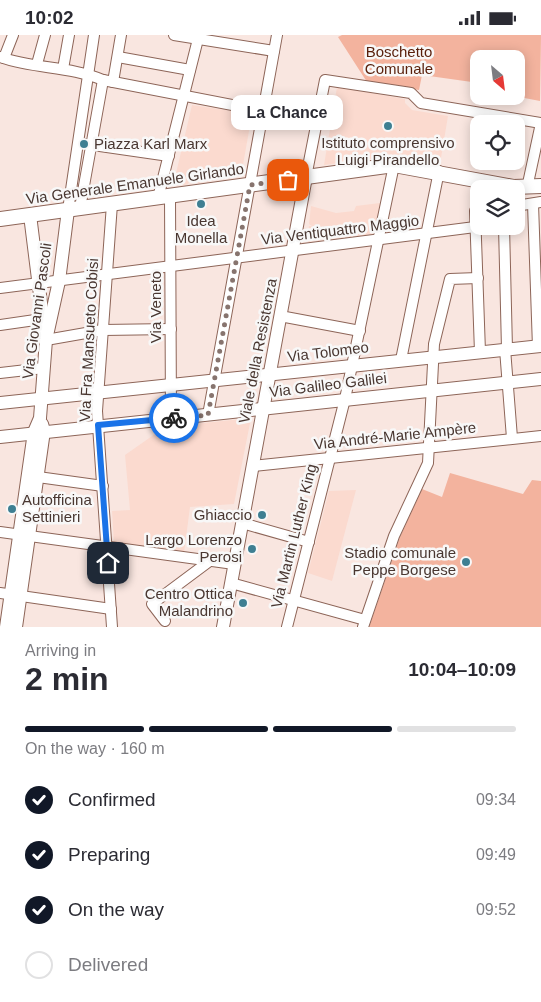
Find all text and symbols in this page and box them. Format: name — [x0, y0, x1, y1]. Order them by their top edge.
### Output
text: 10:02 — [25, 7, 74, 28]
park label: Boschetto Comunale — [365, 43, 433, 77]
north arrow — [470, 50, 525, 105]
map controls — [470, 50, 525, 235]
callout: La Chance — [232, 95, 344, 130]
text: La Chance — [247, 104, 327, 121]
button: locate — [470, 115, 525, 170]
marker: Istituto comprensivo Luigi Pirandello — [382, 120, 394, 132]
place label: Istituto comprensivo Luigi Pirandello — [321, 134, 455, 168]
place label: Piazza Karl Marx — [94, 135, 208, 152]
marker: Piazza Karl Marx — [78, 138, 90, 150]
pin — [267, 159, 309, 201]
street label: Via Generale Emanuele Girlando — [25, 160, 245, 207]
icon: bag — [274, 166, 302, 194]
button: layers — [470, 180, 525, 235]
marker: Idea Monella — [195, 198, 207, 210]
street label: Via Ventiquattro Maggio — [260, 211, 420, 248]
place label: Idea Monella — [175, 212, 228, 246]
street label: Via Giovanni Pascoli — [19, 242, 54, 380]
street label: Via Fra Mansueto Cobisi — [76, 258, 101, 422]
street label: Via Veneto — [147, 271, 164, 343]
street label: Viale della Resistenza — [235, 276, 280, 425]
street label: Via Tolomeo — [286, 338, 370, 365]
street label: Via Galileo Galilei — [268, 369, 388, 400]
courier — [149, 393, 199, 443]
icon: bike — [160, 404, 188, 432]
street label: Via André-Marie Ampère — [313, 419, 477, 452]
street label: Via Martin Luther King — [267, 462, 320, 610]
place label: Autofficina Settinieri — [22, 491, 92, 525]
marker: Autofficina Settinieri — [6, 503, 18, 515]
place label: Ghiaccio — [194, 506, 252, 523]
marker: Ghiaccio — [256, 509, 268, 521]
place label: Largo Lorenzo Perosi — [145, 531, 242, 565]
pin — [87, 542, 129, 584]
marker: Largo Lorenzo Perosi — [246, 543, 258, 555]
place label: Stadio comunale Peppe Borgese — [344, 544, 456, 578]
icon: home — [94, 549, 122, 577]
marker: Stadio comunale Peppe Borgese — [460, 556, 472, 568]
place label: Centro Ottica Malandrino — [145, 585, 234, 619]
marker: Centro Ottica Malandrino — [237, 597, 249, 609]
text: Arriving in — [25, 642, 96, 659]
text: 10:04–10:09 — [408, 659, 516, 680]
text: 2 min — [25, 661, 109, 697]
text: On the way · 160 m — [25, 740, 165, 757]
icon: check — [25, 786, 53, 814]
text: Confirmed — [68, 789, 156, 810]
text: 09:34 — [476, 791, 516, 808]
icon: check — [25, 841, 53, 869]
text: Preparing — [68, 844, 150, 865]
text: 09:49 — [476, 846, 516, 863]
icon: check — [25, 896, 53, 924]
text: On the way — [68, 899, 164, 920]
text: 09:52 — [476, 901, 516, 918]
text: Delivered — [68, 954, 148, 975]

